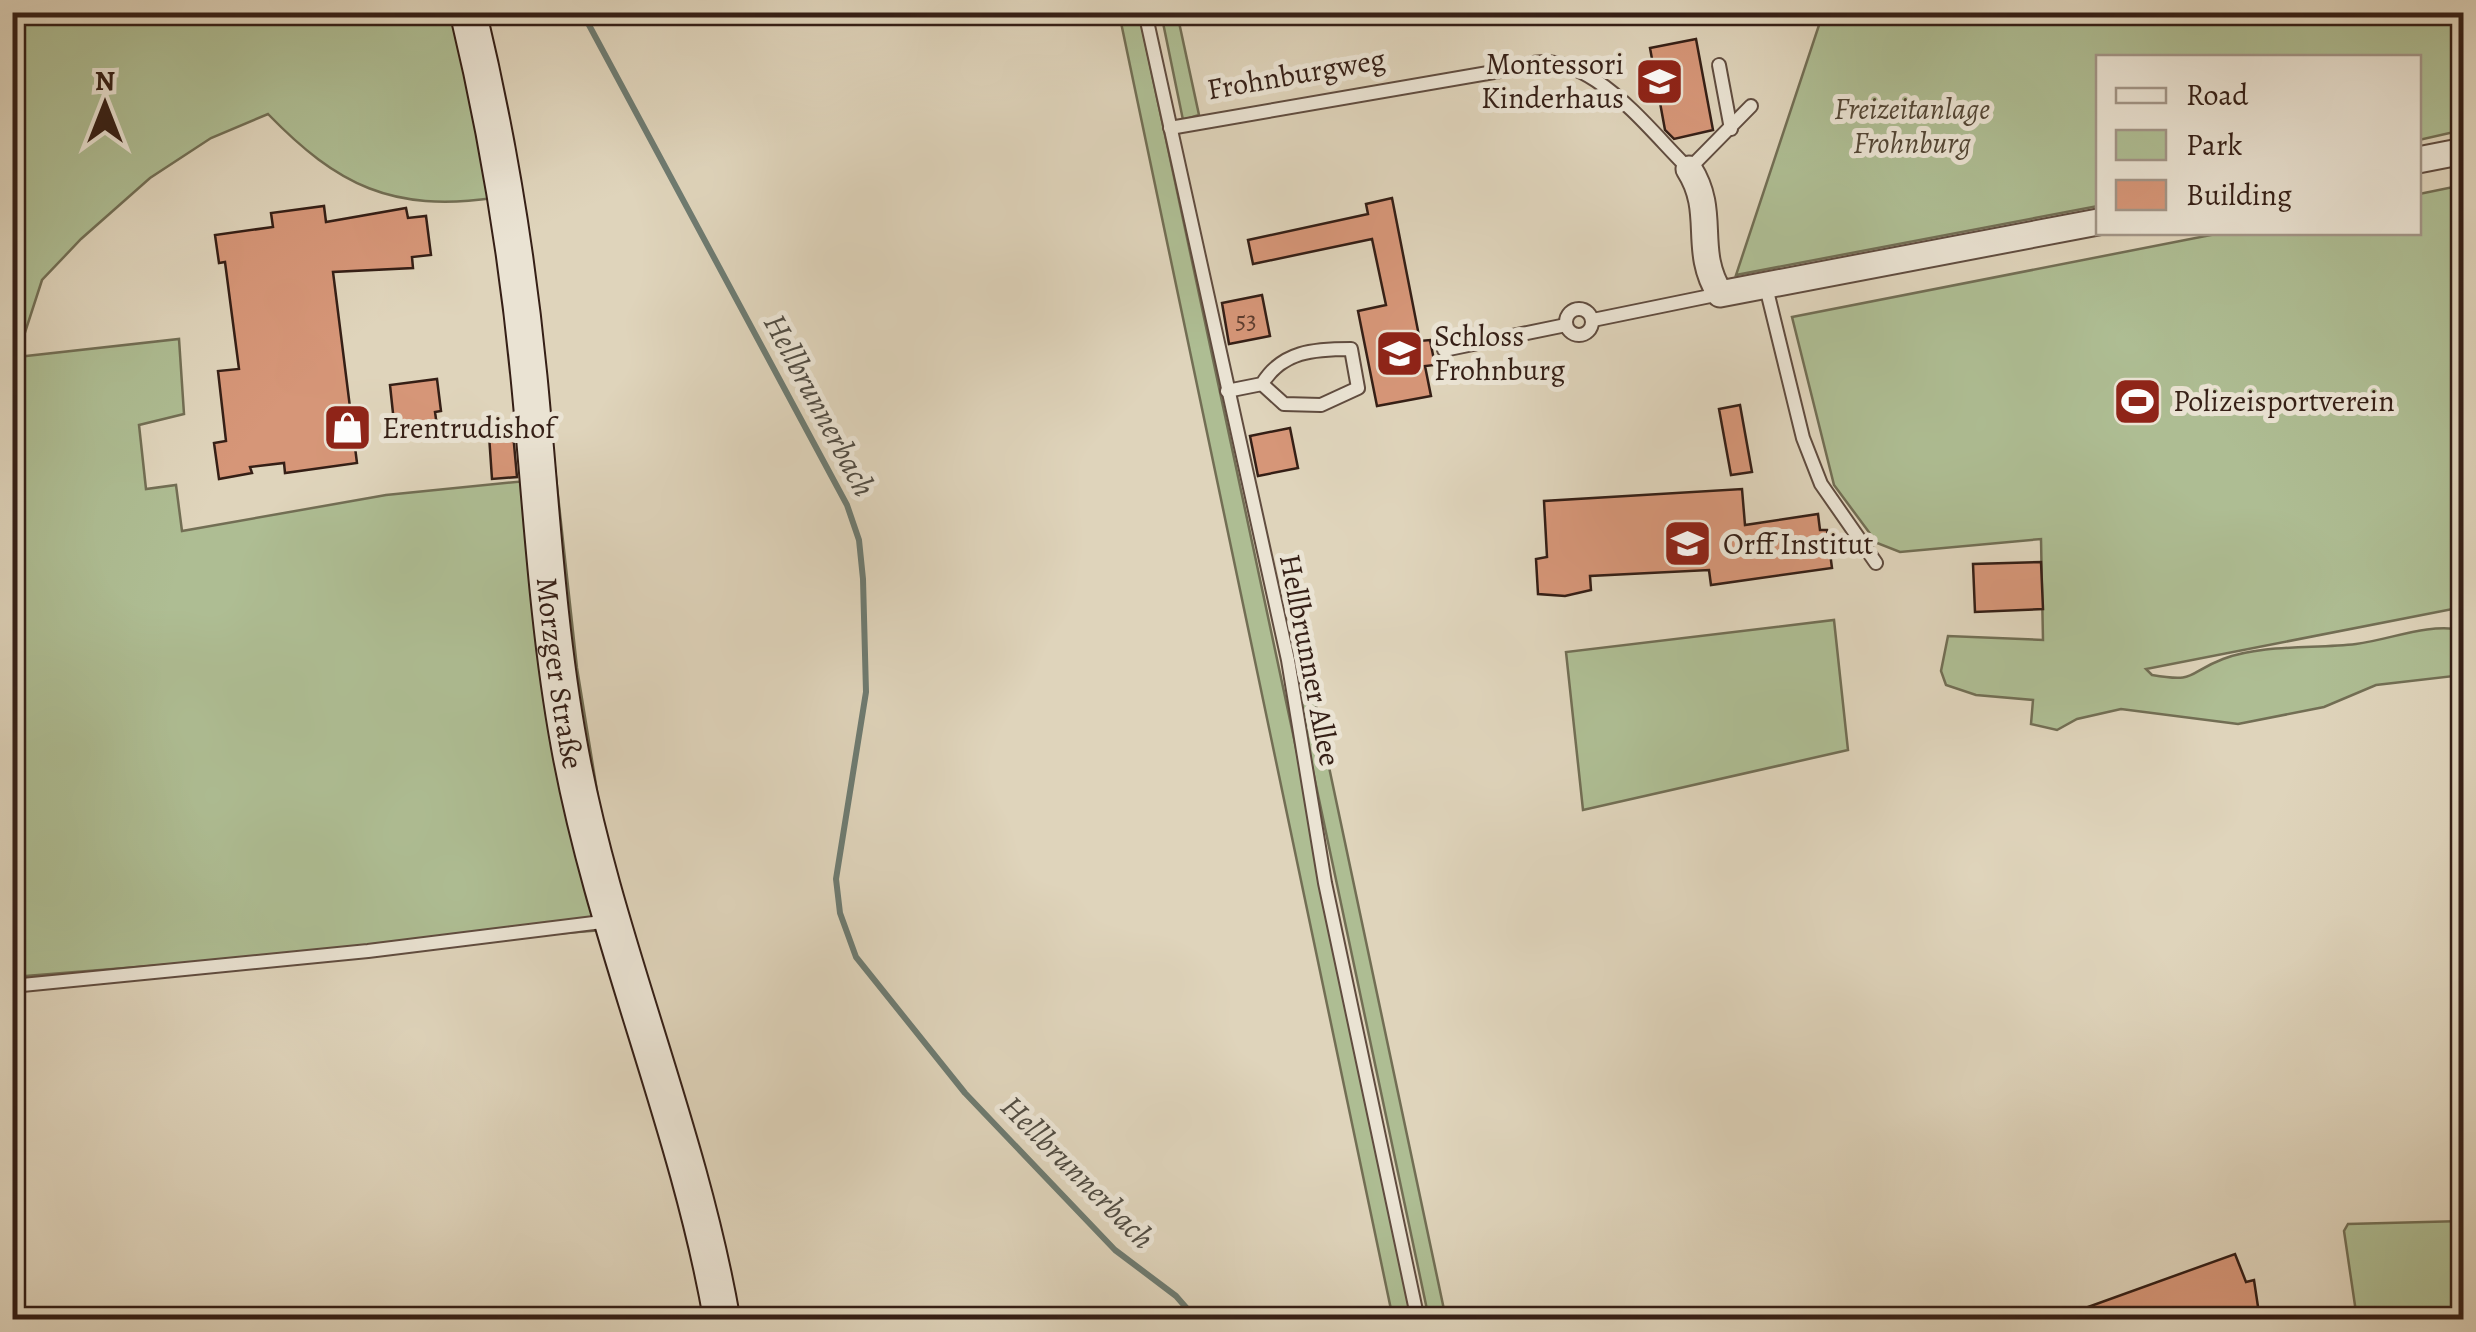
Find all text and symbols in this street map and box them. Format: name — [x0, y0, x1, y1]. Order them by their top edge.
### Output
street label: Frohnburgweg — [1204, 39, 1388, 109]
place label: Montessori Kinderhaus — [1481, 44, 1624, 118]
north arrow — [55, 55, 155, 155]
school or university icon: Montessori Kinderhaus — [1633, 55, 1685, 107]
legend — [2096, 55, 2421, 235]
text: N — [95, 62, 115, 100]
text: Road — [2186, 75, 2249, 115]
park label: Freizeitanlage Frohnburg — [1834, 89, 1990, 163]
text: Park — [2186, 125, 2242, 165]
text: Building — [2186, 175, 2292, 215]
house number: 53 — [1235, 303, 1257, 337]
water label: Hellbrunnerbach — [753, 306, 887, 504]
place label: Schloss Frohnburg — [1434, 316, 1565, 390]
school or university icon: Schloss Frohnburg — [1373, 327, 1425, 379]
sports icon: Polizeisportverein — [2112, 375, 2164, 427]
place label: Polizeisportverein — [2173, 381, 2395, 421]
shop icon: Erentrudishof — [321, 402, 373, 454]
place label: Erentrudishof — [382, 408, 559, 448]
school or university icon: Orff Institut — [1662, 518, 1714, 570]
place label: Orff Institut — [1723, 524, 1874, 564]
street label: Hellbrunner Allee — [1270, 551, 1350, 769]
street label: Morzger Straße — [527, 575, 593, 772]
water label: Hellbrunnerbach — [991, 1085, 1165, 1259]

